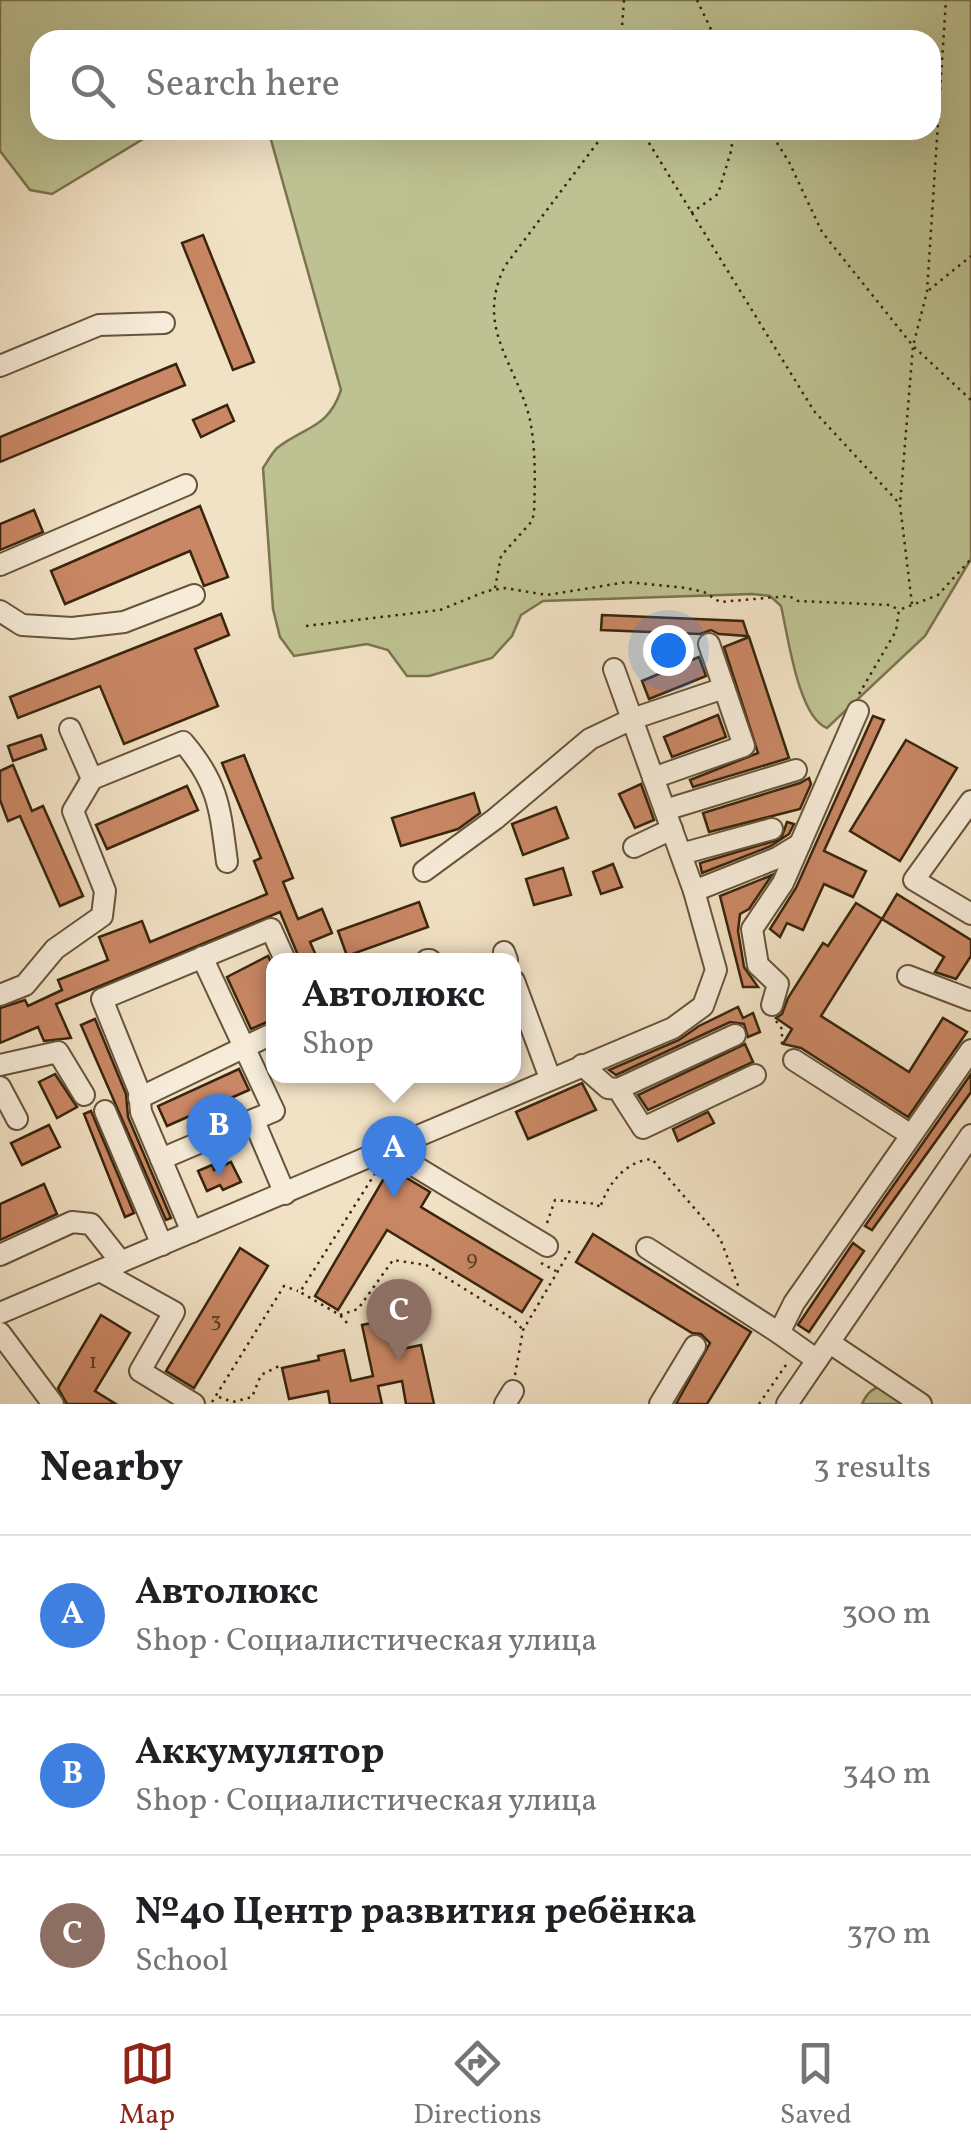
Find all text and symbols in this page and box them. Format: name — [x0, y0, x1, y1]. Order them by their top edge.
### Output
search box — [30, 30, 941, 140]
icon: search — [65, 58, 120, 113]
text: Search here — [145, 59, 340, 112]
your location — [643, 625, 694, 676]
popup — [266, 953, 521, 1083]
text: Автолюкс — [302, 970, 485, 1023]
text: Shop — [302, 1023, 374, 1067]
pin: B — [186, 1094, 252, 1176]
pin: A — [362, 1116, 426, 1198]
house number: 9 — [466, 1244, 478, 1275]
pin: C — [366, 1278, 432, 1361]
house number: 3 — [210, 1305, 222, 1336]
house number: 1 — [89, 1347, 97, 1378]
text: Nearby — [40, 1440, 183, 1499]
text: 3 results — [813, 1447, 931, 1491]
text: Автолюкс — [135, 1567, 319, 1620]
text: A — [61, 1593, 84, 1637]
text: 300 m — [841, 1593, 931, 1637]
text: Shop · Социалистическая улица — [135, 1620, 597, 1664]
text: Аккумулятор — [135, 1727, 384, 1780]
text: B — [62, 1753, 83, 1797]
text: 340 m — [842, 1753, 931, 1797]
text: Shop · Социалистическая улица — [135, 1780, 597, 1824]
text: №40 Центр развития ребёнка — [135, 1887, 696, 1940]
text: C — [62, 1913, 83, 1957]
text: 370 m — [846, 1913, 931, 1957]
text: School — [135, 1940, 229, 1984]
tab: Map — [119, 2036, 175, 2135]
tab: Directions — [413, 2036, 542, 2135]
tab: Saved — [780, 2036, 852, 2135]

